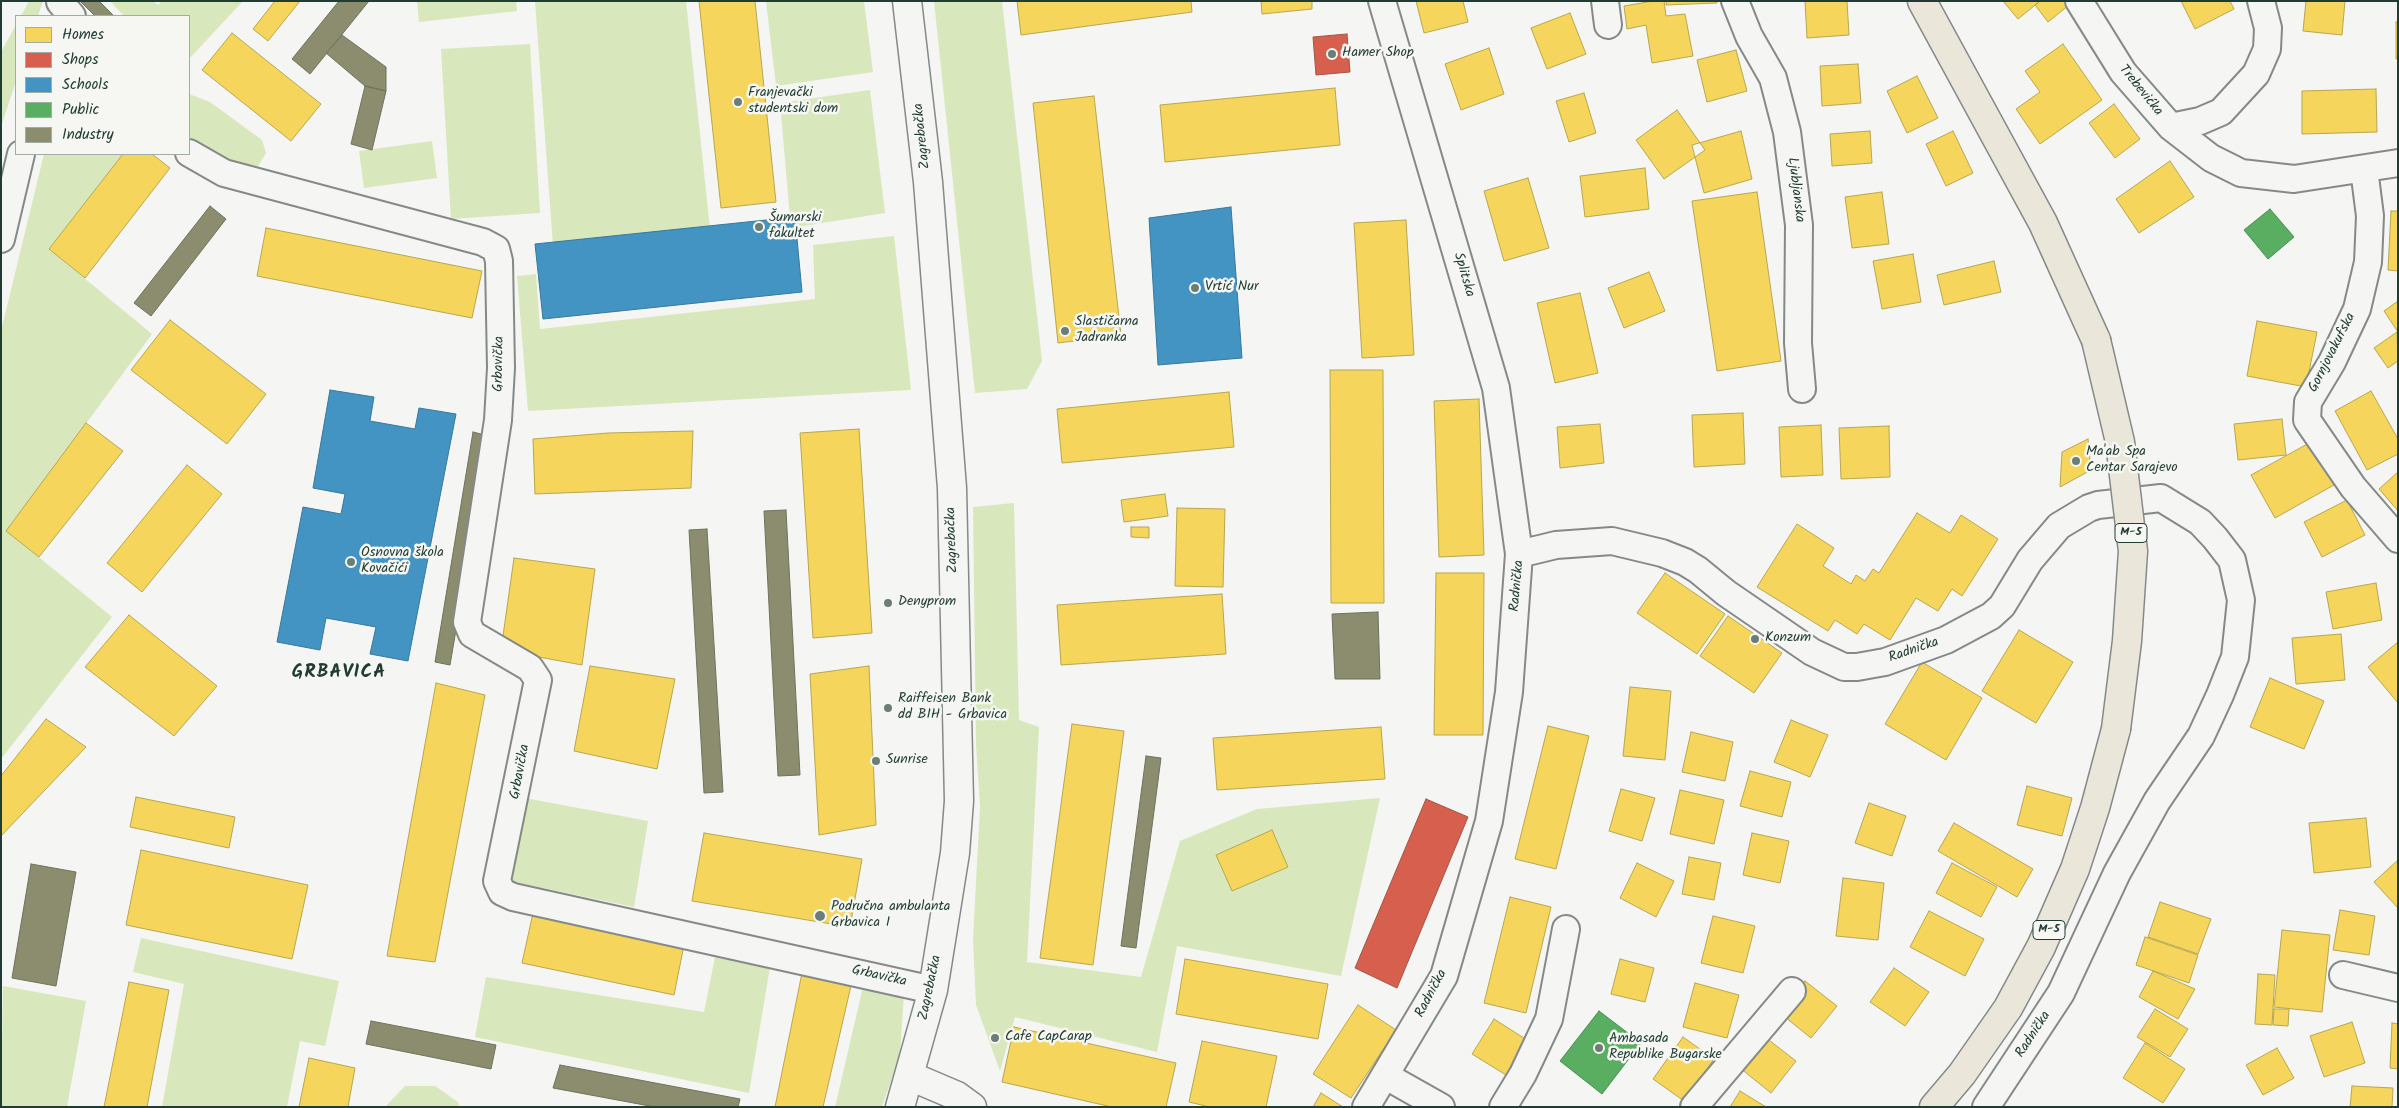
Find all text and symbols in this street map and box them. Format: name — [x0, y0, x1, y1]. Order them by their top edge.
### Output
legend — [15, 15, 190, 155]
text: Homes — [62, 23, 104, 47]
place label: Hamer Shop — [1342, 46, 1414, 62]
text: Shops — [62, 48, 98, 72]
marker: Hamer Shop — [1326, 48, 1338, 60]
street label: Trebevićka — [2114, 62, 2166, 120]
text: Schools — [62, 73, 108, 97]
place label: Franjevački studentski dom — [748, 86, 838, 118]
marker: Franjevački studentski dom — [732, 96, 744, 108]
text: Public — [62, 98, 99, 122]
street label: Zagrebačka — [911, 102, 935, 170]
text: Industry — [62, 123, 114, 147]
street label: Ljubljanska — [1783, 157, 1807, 223]
place label: Šumarski fakultet — [769, 211, 821, 243]
marker: Šumarski fakultet — [753, 221, 765, 233]
street label: Splitska — [1449, 251, 1477, 299]
place label: Vrtić Nur — [1205, 280, 1259, 296]
marker: Vrtić Nur — [1189, 282, 1201, 294]
street label: Gornjovakufska — [2306, 310, 2360, 396]
place label: Slastičarna Jadranka — [1075, 315, 1139, 348]
marker: Slastičarna Jadranka — [1059, 325, 1071, 337]
street label: Grbavička — [491, 336, 509, 392]
place label: Ma'ab Spa Centar Sarajevo — [2086, 445, 2178, 478]
marker: Ma'ab Spa Centar Sarajevo — [2070, 455, 2082, 467]
street label: Zagrebačka — [943, 507, 963, 573]
road number: M-5 — [2115, 524, 2147, 542]
place label: Osnovna škola Kovačići — [361, 546, 444, 578]
marker: Osnovna škola Kovačići — [345, 556, 357, 568]
street label: Radnička — [1507, 559, 1529, 613]
place label: Denyprom — [898, 595, 956, 611]
marker: Denyprom — [882, 597, 894, 609]
place label: Konzum — [1765, 631, 1811, 647]
marker: Konzum — [1749, 633, 1761, 645]
street label: Radnička — [1887, 635, 1941, 667]
district label: GRBAVICA — [291, 663, 387, 685]
place label: Raiffeisen Bank dd BIH - Grbavica — [898, 692, 1007, 724]
marker: Raiffeisen Bank dd BIH - Grbavica — [882, 702, 894, 714]
street label: Grbavička — [507, 743, 535, 801]
place label: Sunrise — [886, 753, 928, 769]
marker: Sunrise — [870, 755, 882, 767]
place label: Područna ambulanta Grbavica I — [831, 900, 950, 932]
marker: Područna ambulanta Grbavica I — [813, 909, 827, 923]
road number: M-5 — [2033, 920, 2065, 940]
street label: Zagrebačka — [916, 954, 946, 1022]
street label: Grbavička — [850, 963, 908, 991]
street label: Radnička — [1412, 967, 1452, 1021]
street label: Radnička — [2013, 1009, 2055, 1061]
place label: Cafe CapCarap — [1005, 1030, 1092, 1046]
marker: Cafe CapCarap — [989, 1032, 1001, 1044]
place label: Ambasada Republike Bugarske — [1609, 1032, 1722, 1064]
marker: Ambasada Republike Bugarske — [1593, 1042, 1605, 1054]

